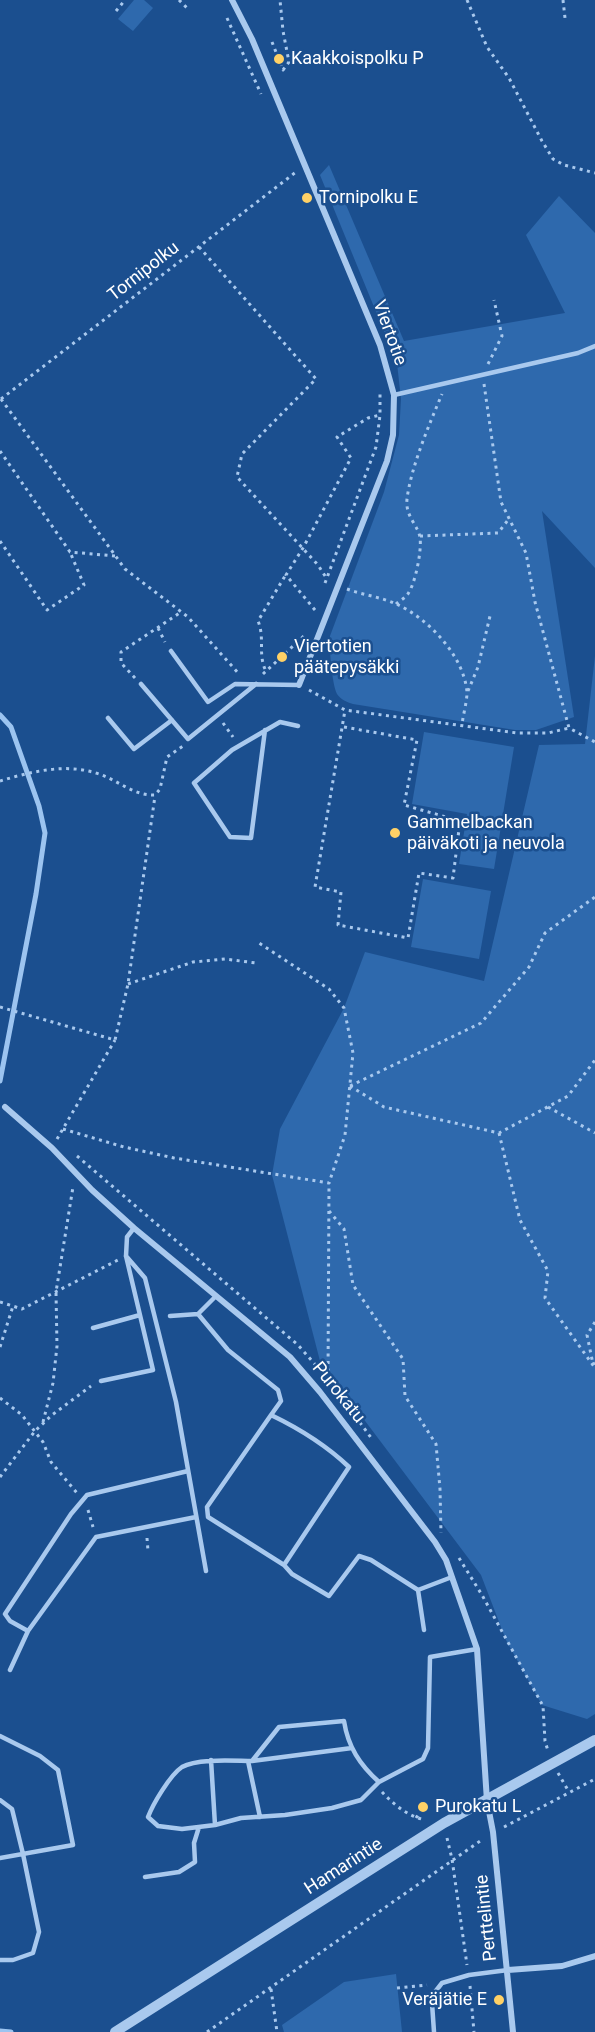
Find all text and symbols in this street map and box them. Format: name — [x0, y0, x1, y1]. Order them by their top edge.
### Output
place label: Kaakkoispolku P — [291, 48, 424, 70]
marker: Kaakkoispolku P — [272, 52, 286, 66]
place label: Tornipolku E — [319, 187, 418, 209]
marker: Tornipolku E — [300, 191, 314, 205]
street label: Tornipolku — [104, 238, 184, 306]
street label: Viertotie — [367, 297, 411, 369]
place label: Viertotien päätepysäkki — [294, 636, 399, 678]
marker: Viertotien päätepysäkki — [275, 650, 289, 664]
place label: Gammelbackan päiväkoti ja neuvola — [407, 812, 565, 854]
marker: Gammelbackan päiväkoti ja neuvola — [388, 826, 402, 840]
street label: Purokatu — [307, 1358, 369, 1428]
place label: Purokatu L — [435, 1796, 521, 1818]
marker: Purokatu L — [416, 1800, 430, 1814]
street label: Hamarintie — [301, 1834, 387, 1900]
street label: Perttelintie — [472, 1874, 502, 1962]
place label: Veräjätie E — [402, 1989, 487, 2011]
marker: Veräjätie E — [492, 1993, 506, 2007]

